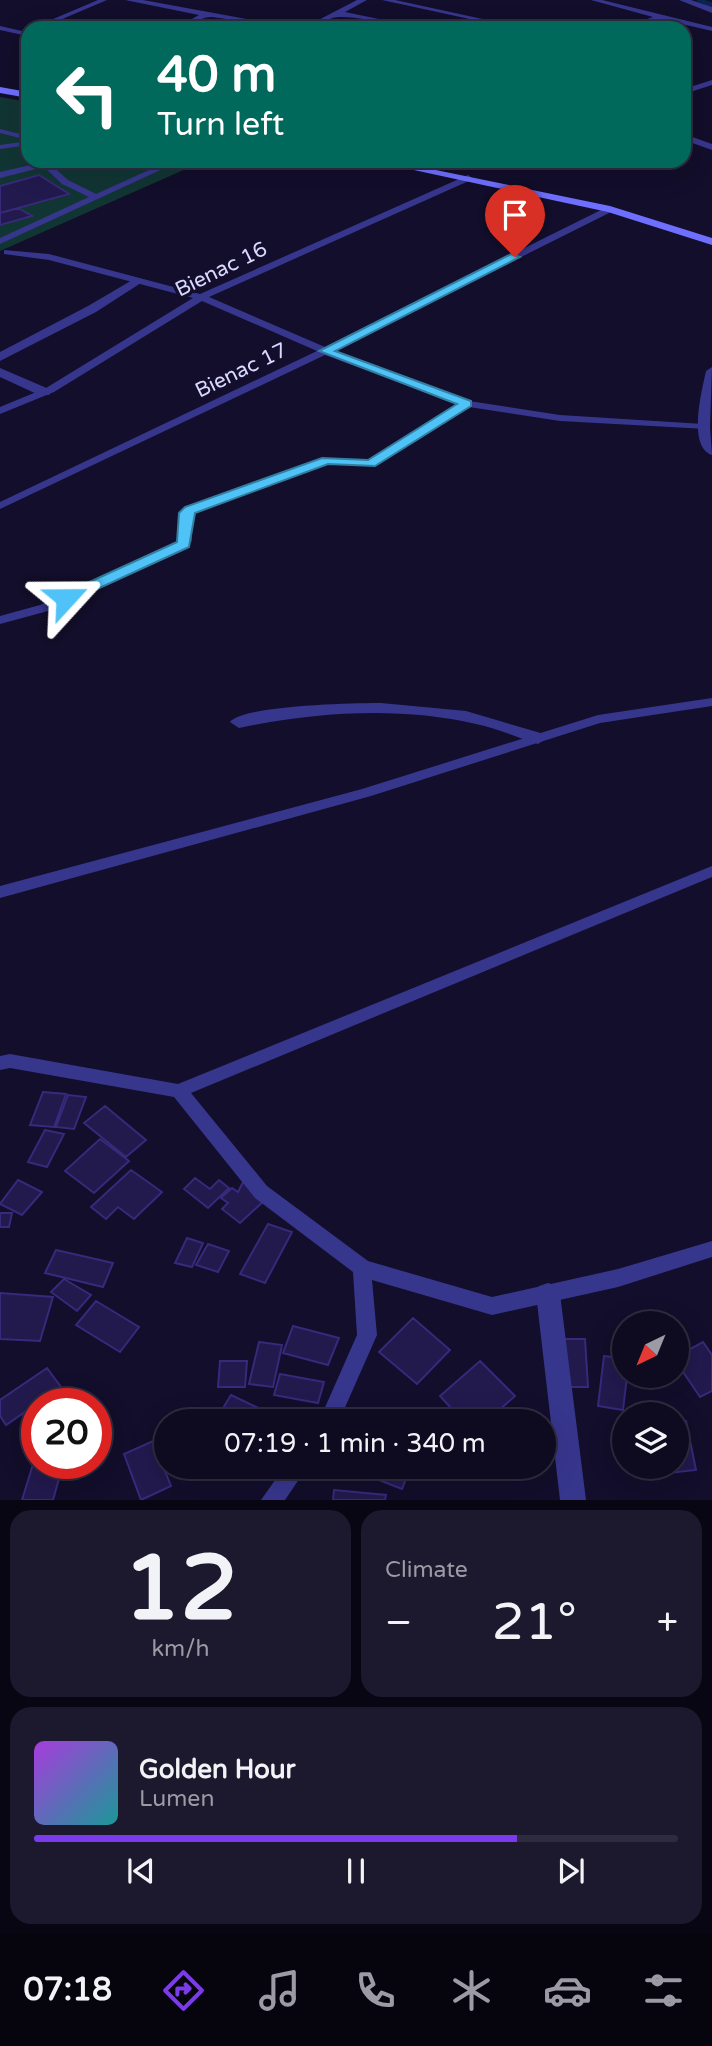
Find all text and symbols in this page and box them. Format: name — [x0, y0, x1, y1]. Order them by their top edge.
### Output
text: 40 m — [157, 46, 276, 105]
icon: left — [42, 49, 133, 140]
text: Turn left — [157, 106, 284, 144]
pin — [485, 185, 545, 257]
icon: arrive — [496, 196, 534, 234]
street label: Bienac 16 — [171, 236, 271, 302]
street label: Bienac 17 — [191, 337, 291, 403]
position arrow — [29, 561, 103, 635]
north arrow — [612, 1311, 690, 1388]
map controls — [612, 1311, 689, 1479]
speed limit sign: 20 — [21, 1388, 112, 1479]
button: layers — [612, 1402, 689, 1479]
text: 07:19 · 1 min · 340 m — [224, 1428, 486, 1459]
text: 12 — [123, 1534, 238, 1644]
text: Climate — [385, 1556, 468, 1584]
text: 21° — [492, 1591, 577, 1654]
text: − — [385, 1600, 412, 1646]
text: + — [657, 1600, 678, 1646]
text: km/h — [152, 1635, 209, 1663]
text: Golden Hour — [139, 1754, 296, 1785]
text: Lumen — [139, 1785, 214, 1813]
icon: previous — [122, 1852, 160, 1890]
icon: pause — [337, 1852, 375, 1890]
icon: next — [552, 1852, 590, 1890]
icon: directions — [159, 1966, 208, 2015]
icon: music — [255, 1966, 304, 2015]
icon: phone — [351, 1966, 400, 2015]
icon: climate — [447, 1966, 496, 2015]
icon: car — [543, 1966, 592, 2015]
icon: filters — [639, 1966, 688, 2015]
text: 07:18 — [24, 1971, 112, 2009]

